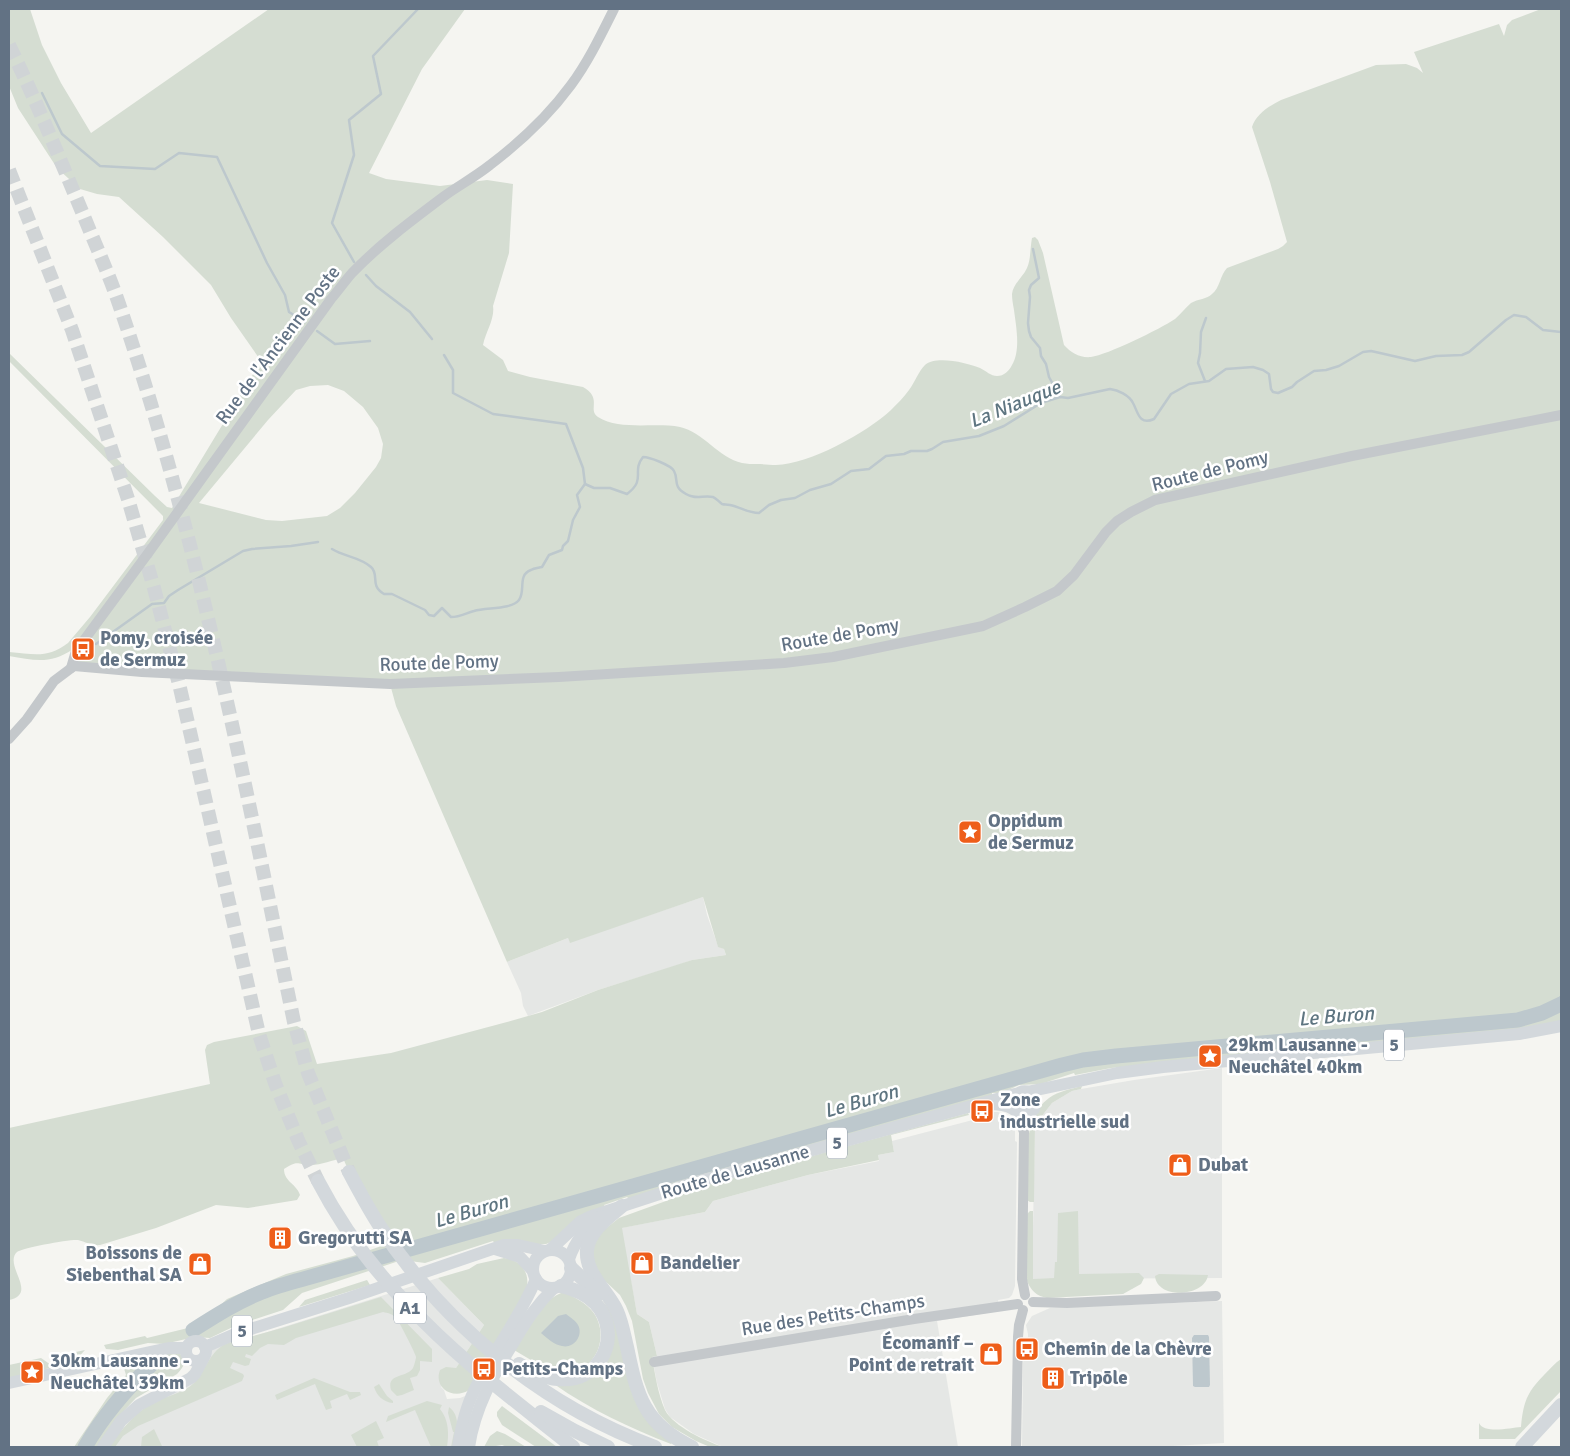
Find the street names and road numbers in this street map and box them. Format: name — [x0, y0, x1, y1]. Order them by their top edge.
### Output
street label: Rue de l'Ancienne Poste — [211, 261, 345, 429]
street label: Route de Pomy — [1149, 445, 1271, 497]
street label: Route de Pomy — [779, 613, 901, 657]
street label: Route de Pomy — [379, 649, 499, 677]
road number: 5 — [1384, 1030, 1404, 1060]
road number: 5 — [827, 1128, 847, 1158]
street label: Route de Lausanne — [658, 1139, 812, 1205]
street label: Rue des Petits-Champs — [740, 1289, 926, 1341]
road number: A1 — [394, 1292, 426, 1324]
road number: 5 — [232, 1315, 252, 1346]

